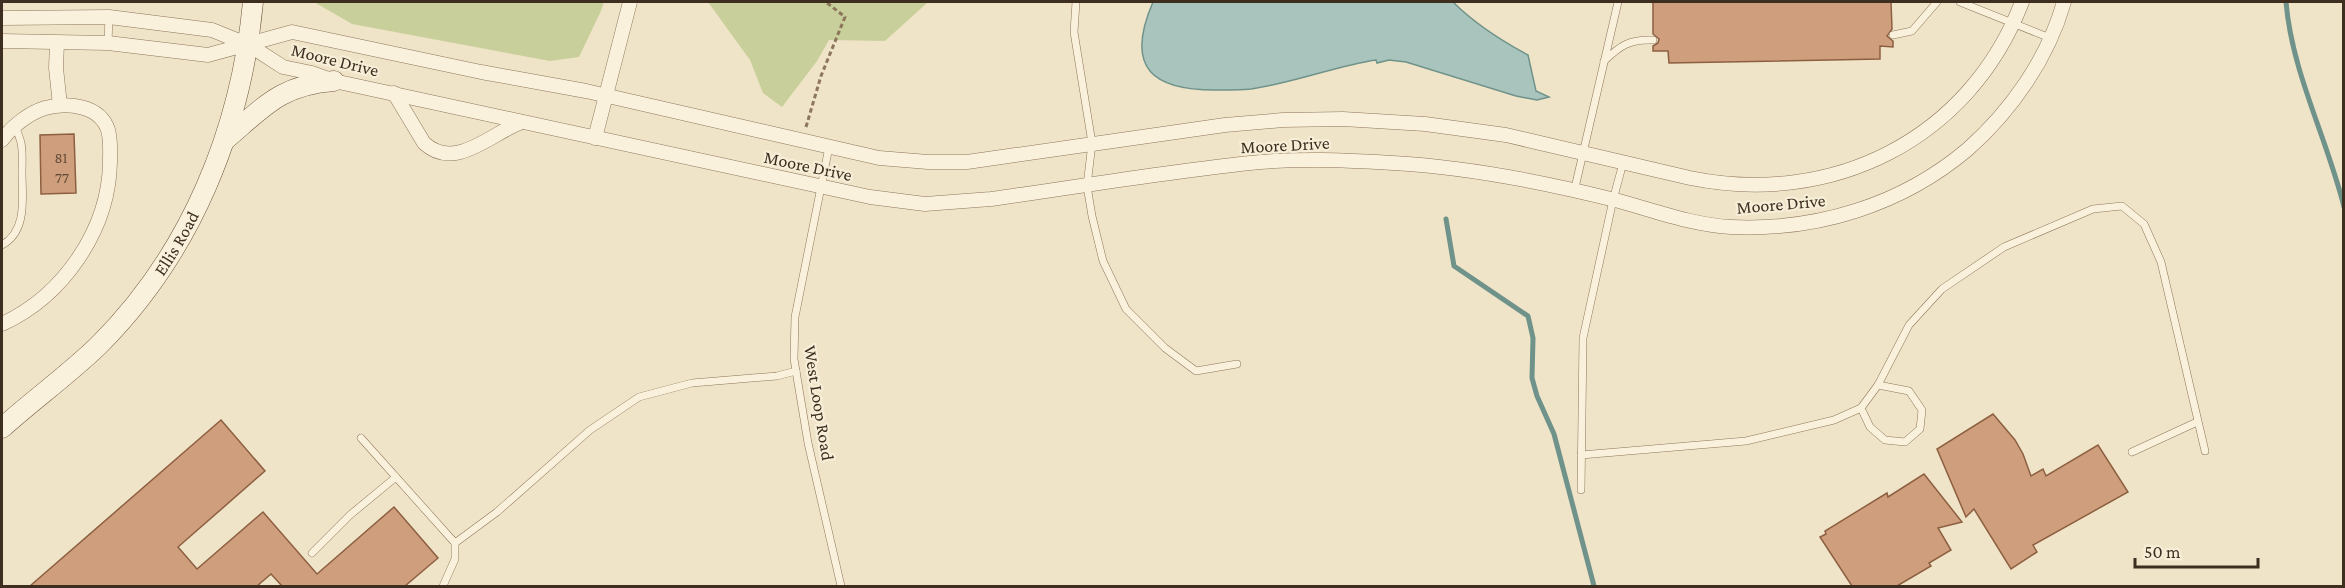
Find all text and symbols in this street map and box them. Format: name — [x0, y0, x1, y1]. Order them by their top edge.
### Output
street label: Moore Drive — [289, 40, 381, 81]
street label: Moore Drive — [1240, 133, 1330, 157]
street label: Moore Drive — [762, 147, 854, 185]
house number: 81 — [54, 150, 68, 166]
house number: 77 — [55, 170, 69, 186]
street label: Moore Drive — [1736, 190, 1826, 218]
street label: Ellis Road — [150, 207, 203, 279]
street label: West Loop Road — [800, 344, 838, 462]
scale bar — [2135, 531, 2258, 569]
text: 50 m — [2144, 542, 2181, 562]

